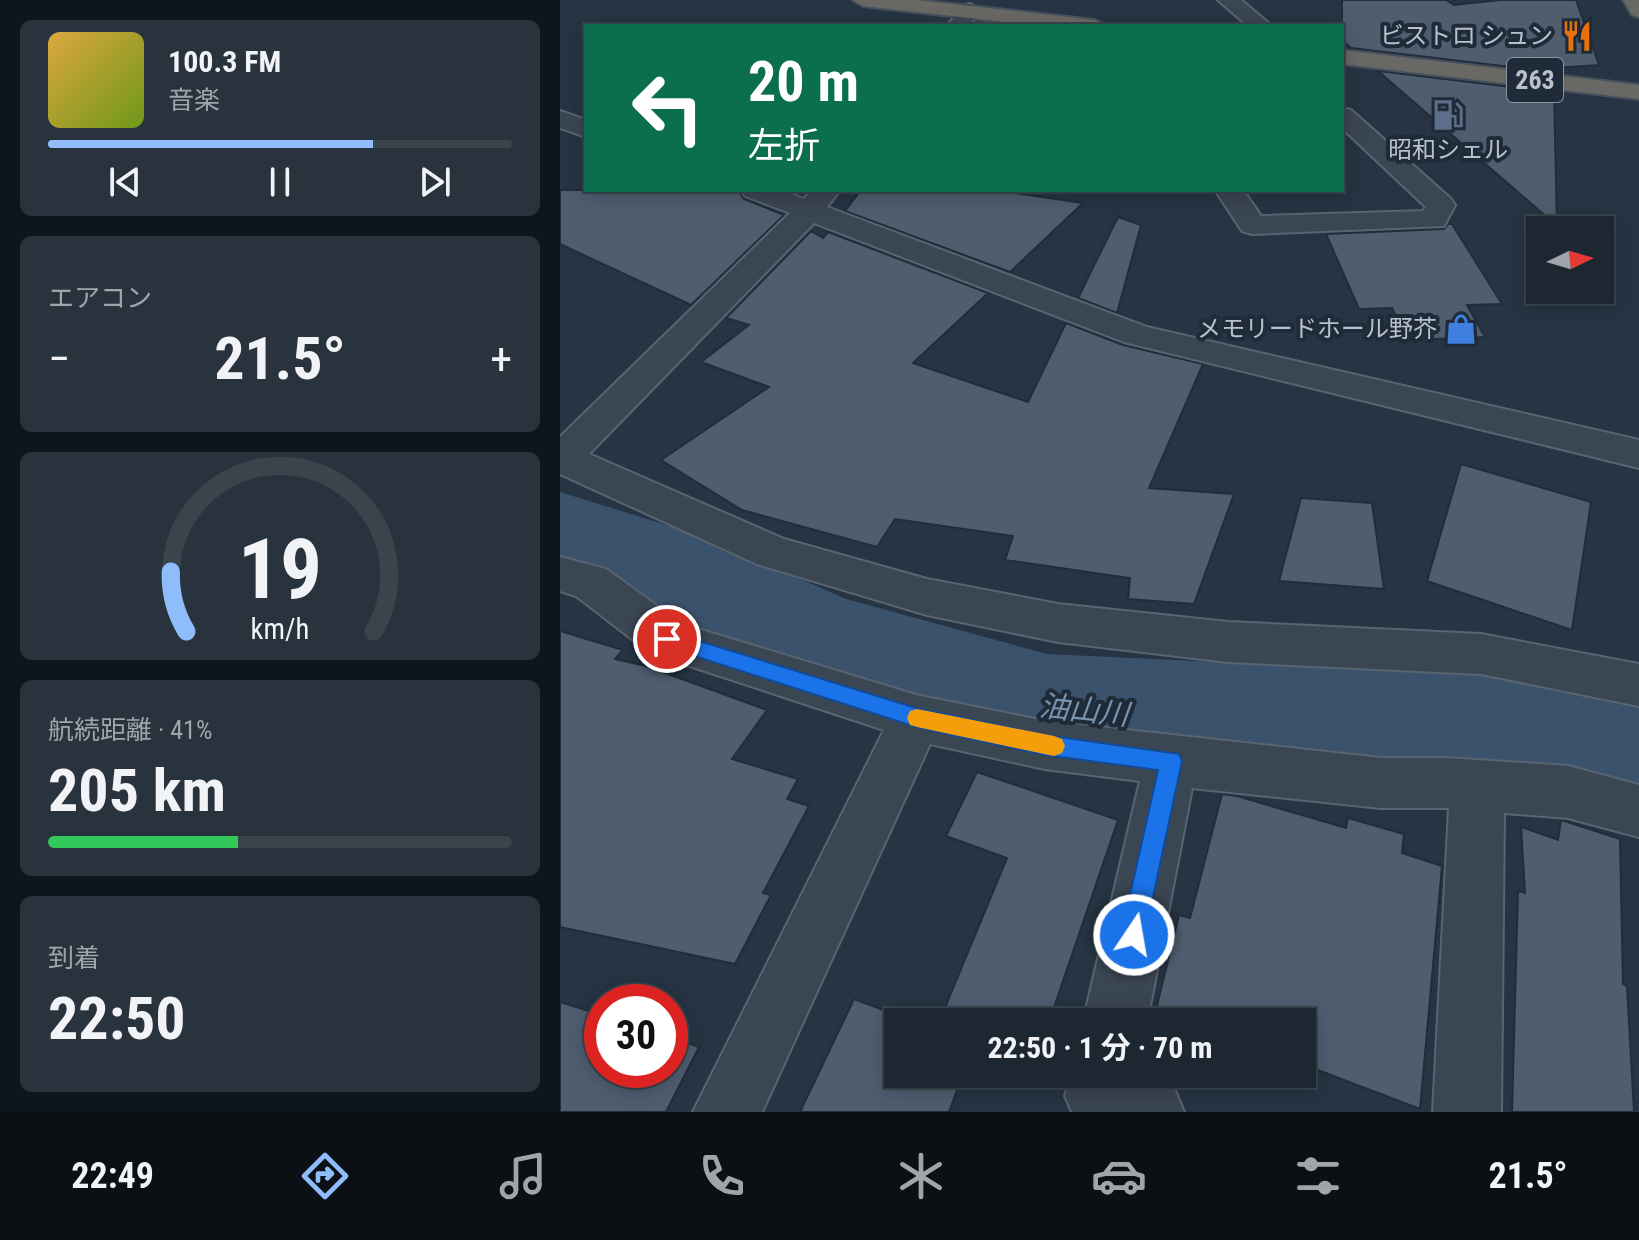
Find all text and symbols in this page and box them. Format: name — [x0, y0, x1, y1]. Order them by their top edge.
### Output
restaurant icon: ビストロ シュン — [1560, 19, 1594, 53]
place label: ビストロ シュン — [1379, 22, 1553, 50]
text: 100.3 FM — [168, 44, 281, 79]
text: 20 m — [748, 49, 859, 115]
icon: left — [616, 56, 720, 160]
road number: 263 — [1507, 58, 1563, 102]
text: 音楽 — [168, 85, 220, 115]
fuel station icon: 昭和シェル — [1431, 98, 1465, 132]
text: 左折 — [748, 125, 820, 167]
place label: 昭和シェル — [1388, 136, 1508, 164]
icon: previous — [103, 160, 147, 204]
icon: pause — [258, 160, 302, 204]
icon: next — [413, 160, 457, 204]
north arrow — [1526, 216, 1614, 304]
map controls — [1526, 216, 1614, 304]
text: エアコン — [48, 283, 152, 313]
shop icon: メモリードホール野芥 — [1444, 312, 1478, 346]
place label: メモリードホール野芥 — [1197, 315, 1437, 343]
text: 21.5° — [214, 323, 346, 394]
text: − — [48, 333, 70, 385]
text: + — [490, 333, 512, 385]
text: 19 — [238, 521, 322, 618]
pin — [633, 605, 701, 673]
text: km/h — [251, 612, 309, 646]
icon: arrive — [645, 617, 689, 661]
water label: 油山川 — [1037, 688, 1134, 732]
text: 航続距離 · 41% — [48, 715, 212, 745]
text: 205 km — [48, 755, 226, 826]
position arrow — [1092, 893, 1176, 977]
text: 到着 — [48, 943, 100, 973]
text: 22:50 — [48, 983, 186, 1054]
speed limit sign: 30 — [584, 984, 688, 1088]
text: 22:50 · 1 分 · 70 m — [987, 1030, 1213, 1065]
icon: directions — [297, 1148, 353, 1204]
icon: music — [495, 1148, 551, 1204]
icon: phone — [694, 1148, 750, 1204]
icon: climate — [893, 1148, 949, 1204]
icon: car — [1091, 1148, 1147, 1204]
icon: filters — [1290, 1148, 1346, 1204]
text: 22:49 — [71, 1155, 154, 1197]
text: 21.5° — [1489, 1155, 1568, 1197]

